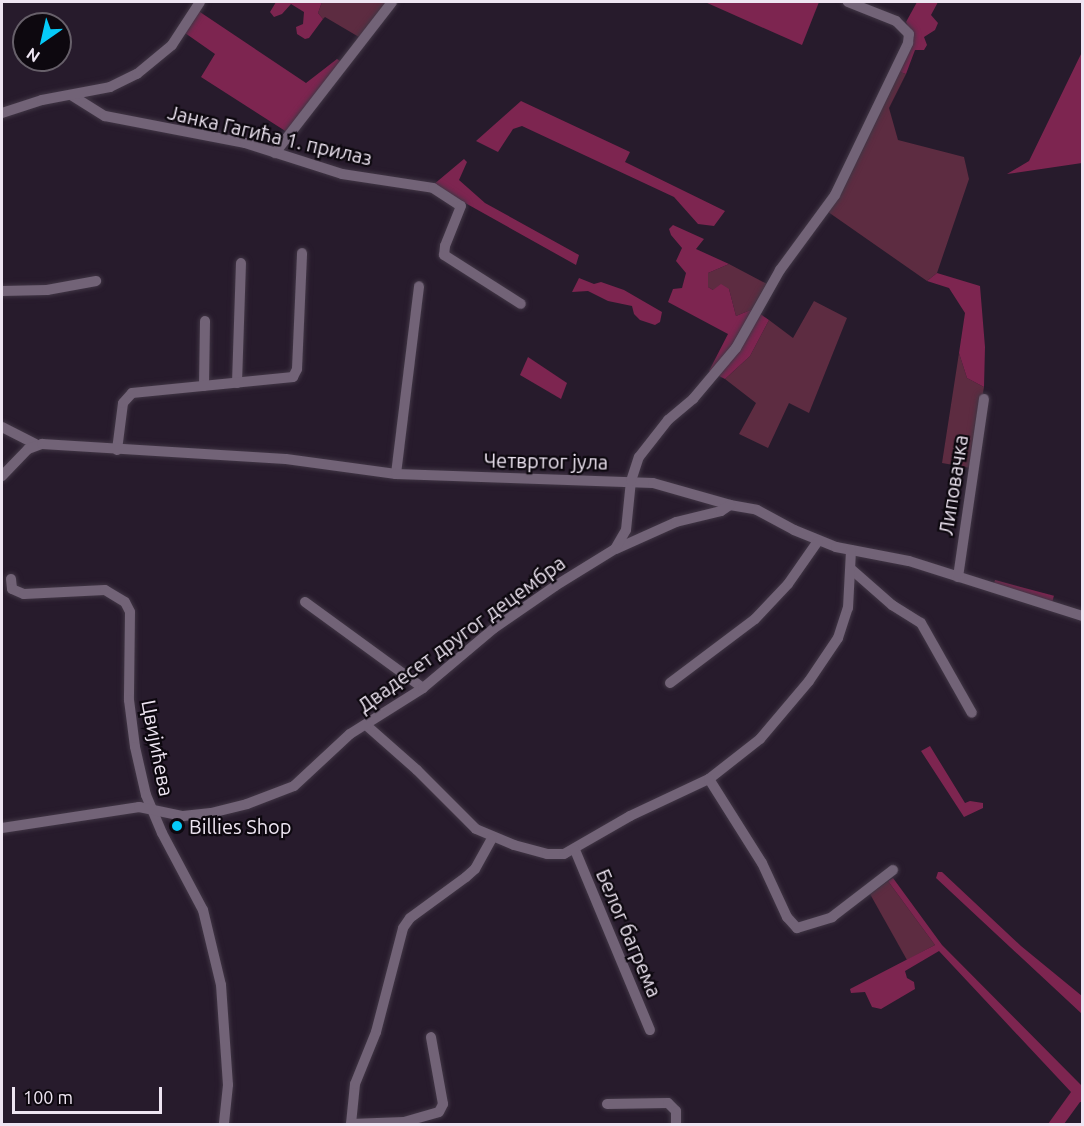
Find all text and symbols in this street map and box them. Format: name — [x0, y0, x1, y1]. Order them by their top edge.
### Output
north arrow — [12, 12, 72, 72]
text: N — [23, 44, 43, 66]
street label: Јанка Гагића 1. прилаз — [165, 100, 375, 170]
street label: Липовачка — [933, 433, 973, 537]
street label: Четвртог јула — [484, 448, 608, 474]
street label: Двадесет другог децембра — [352, 551, 570, 717]
street label: Цвијићева — [137, 698, 179, 798]
place label: Billies Shop — [189, 814, 291, 838]
marker: Billies Shop — [170, 819, 184, 833]
street label: Белог багрема — [591, 865, 667, 1001]
scale bar — [15, 1075, 165, 1113]
text: 100 m — [23, 1087, 73, 1107]

